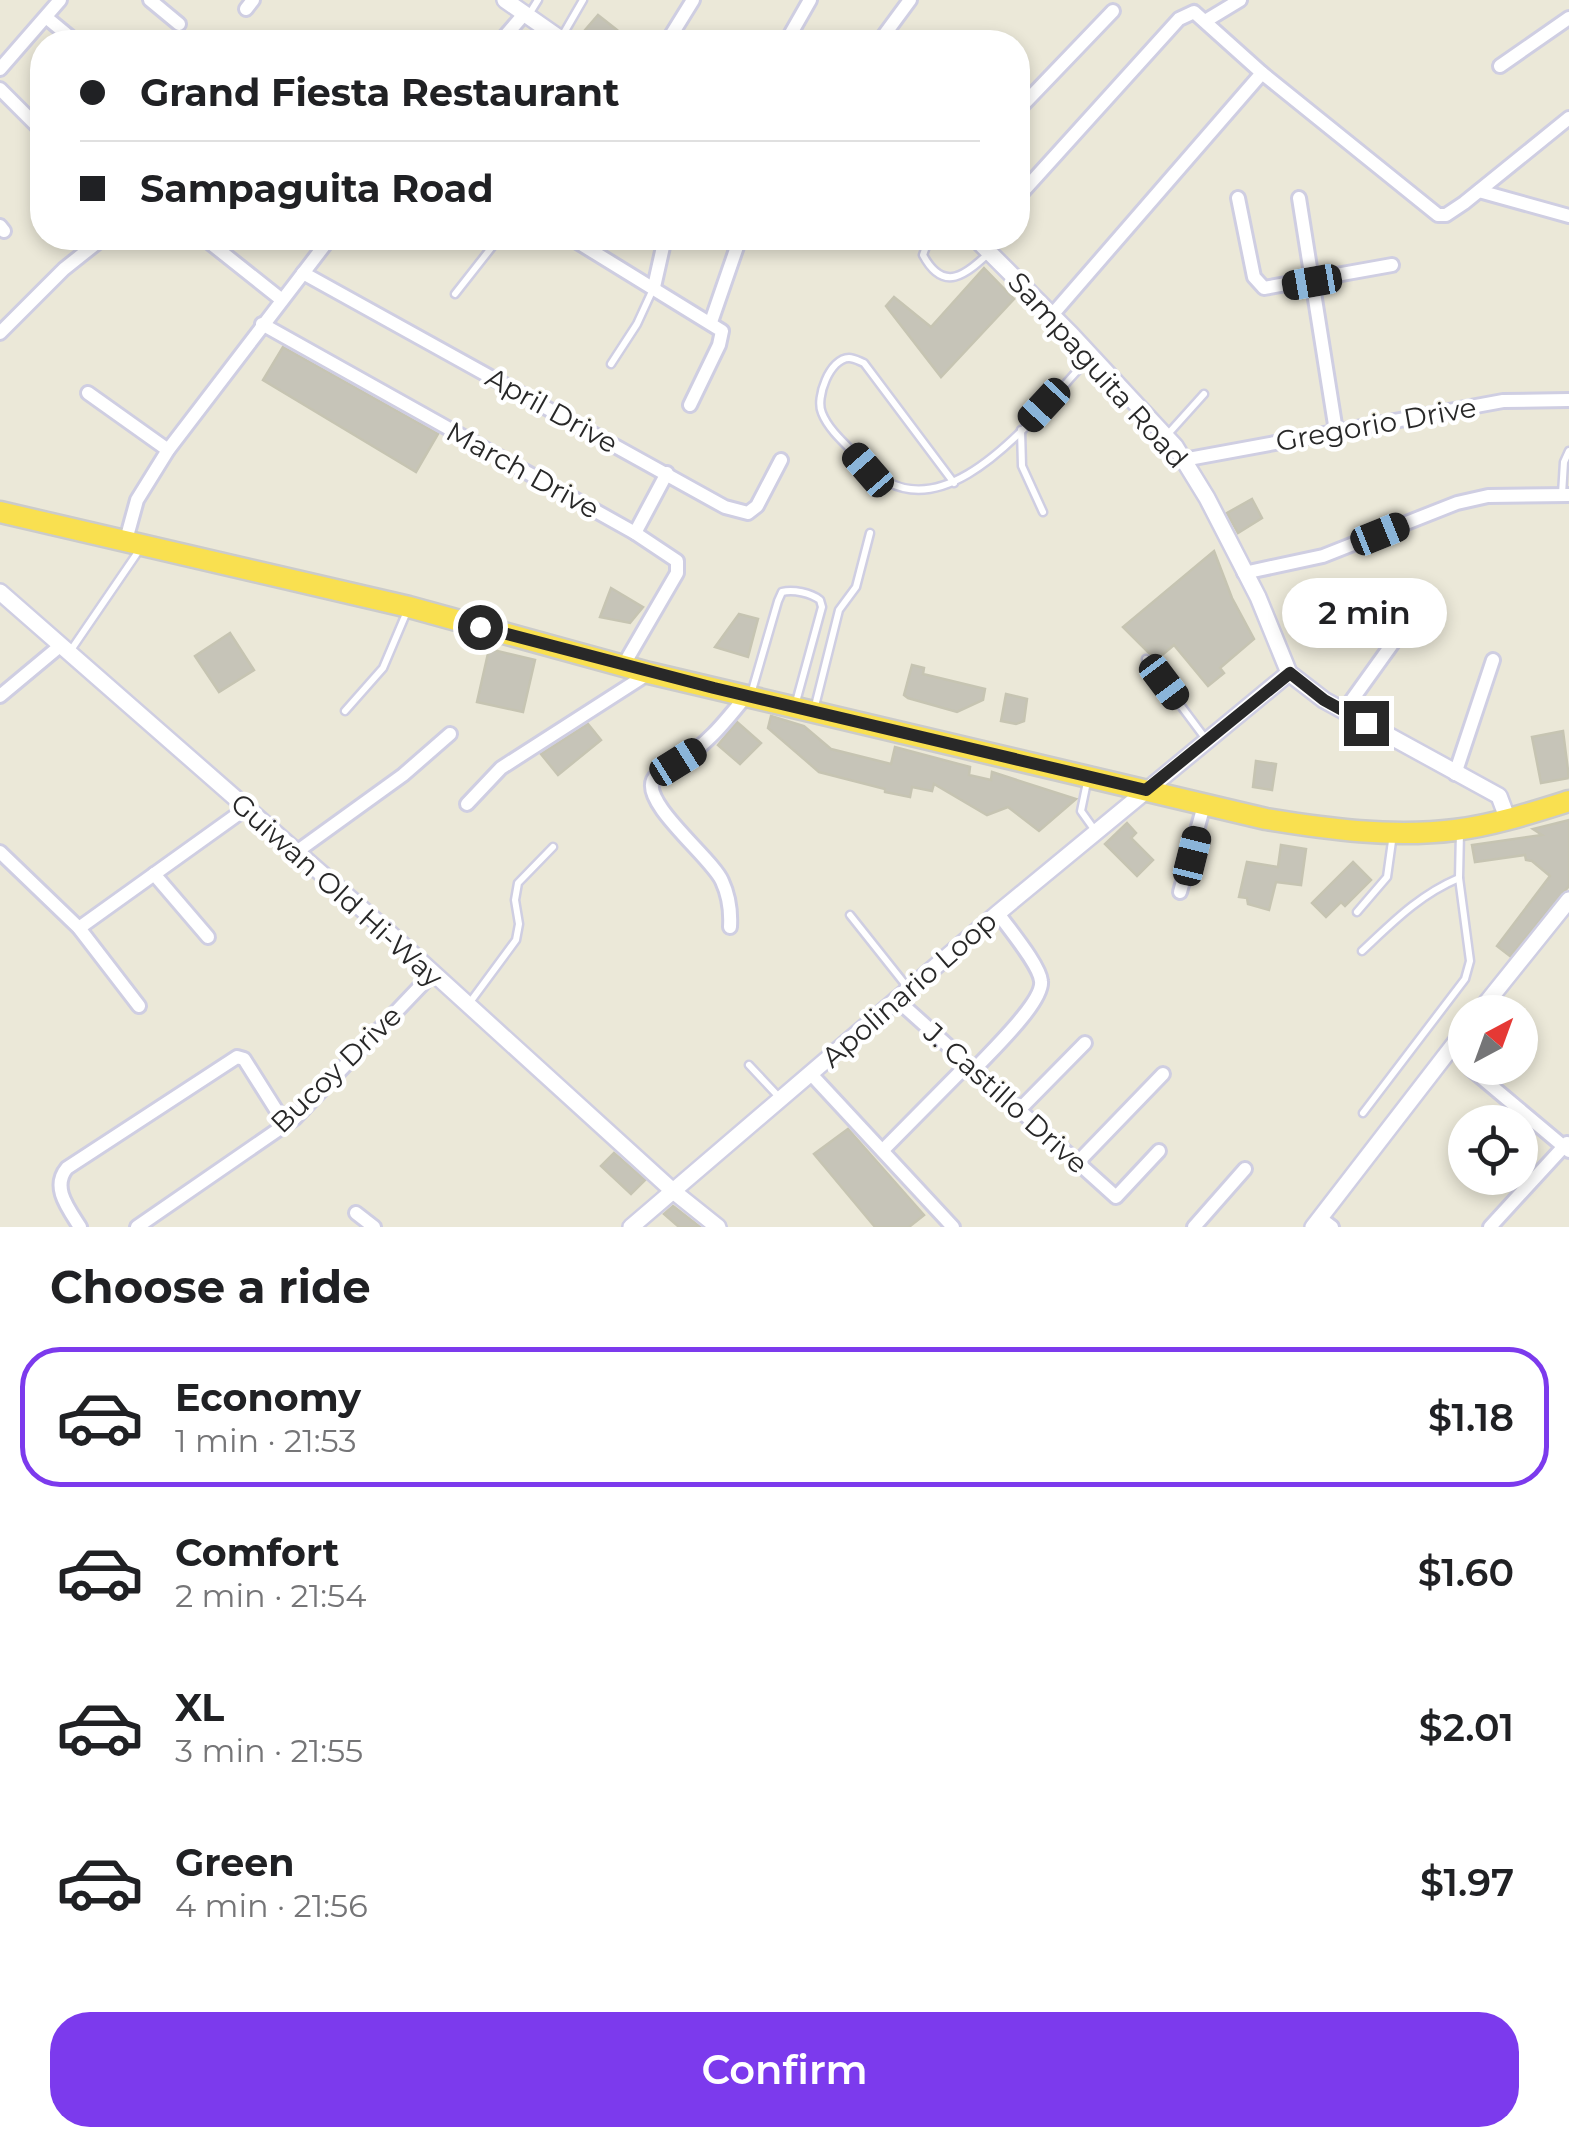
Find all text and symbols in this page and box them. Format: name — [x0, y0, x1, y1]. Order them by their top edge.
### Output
text: Grand Fiesta Restaurant — [140, 69, 620, 116]
text: Sampaguita Road — [140, 165, 494, 212]
car — [1280, 262, 1344, 302]
street label: Sampaguita Road — [1001, 265, 1195, 475]
street label: April Drive — [480, 360, 624, 460]
car — [1013, 373, 1075, 437]
street label: Gregorio Drive — [1273, 390, 1479, 458]
street label: March Drive — [441, 414, 605, 526]
car — [837, 438, 899, 502]
car — [1347, 509, 1413, 559]
callout: 2 min — [1284, 578, 1448, 648]
text: 2 min — [1318, 593, 1411, 632]
route start — [458, 605, 503, 650]
car — [1134, 649, 1194, 715]
route end — [1344, 701, 1389, 746]
car — [645, 733, 711, 791]
street label: Guiwan Old Hi-Way — [224, 786, 451, 995]
car — [1170, 823, 1214, 889]
street label: Apolinario Loop — [814, 904, 1004, 1074]
north arrow — [1448, 995, 1538, 1085]
map controls — [1448, 995, 1538, 1195]
street label: Bucoy Drive — [264, 998, 408, 1140]
street label: J. Castillo Drive — [916, 1015, 1095, 1181]
button: locate — [1448, 1105, 1538, 1195]
text: Choose a ride — [50, 1259, 371, 1314]
icon: car — [55, 1372, 145, 1462]
text: Economy — [175, 1374, 361, 1421]
text: $1.18 — [1428, 1394, 1514, 1441]
text: 1 min · 21:53 — [175, 1421, 356, 1460]
icon: car — [55, 1527, 145, 1617]
text: Comfort — [175, 1529, 339, 1576]
text: $1.60 — [1418, 1549, 1514, 1596]
text: 2 min · 21:54 — [175, 1576, 366, 1615]
icon: car — [55, 1682, 145, 1772]
text: XL — [175, 1684, 224, 1731]
text: $2.01 — [1419, 1704, 1514, 1751]
text: 3 min · 21:55 — [175, 1731, 363, 1770]
icon: car — [55, 1837, 145, 1927]
text: Green — [175, 1839, 295, 1886]
text: $1.97 — [1420, 1859, 1514, 1906]
text: 4 min · 21:56 — [175, 1886, 368, 1925]
button: Confirm — [50, 2012, 1519, 2127]

